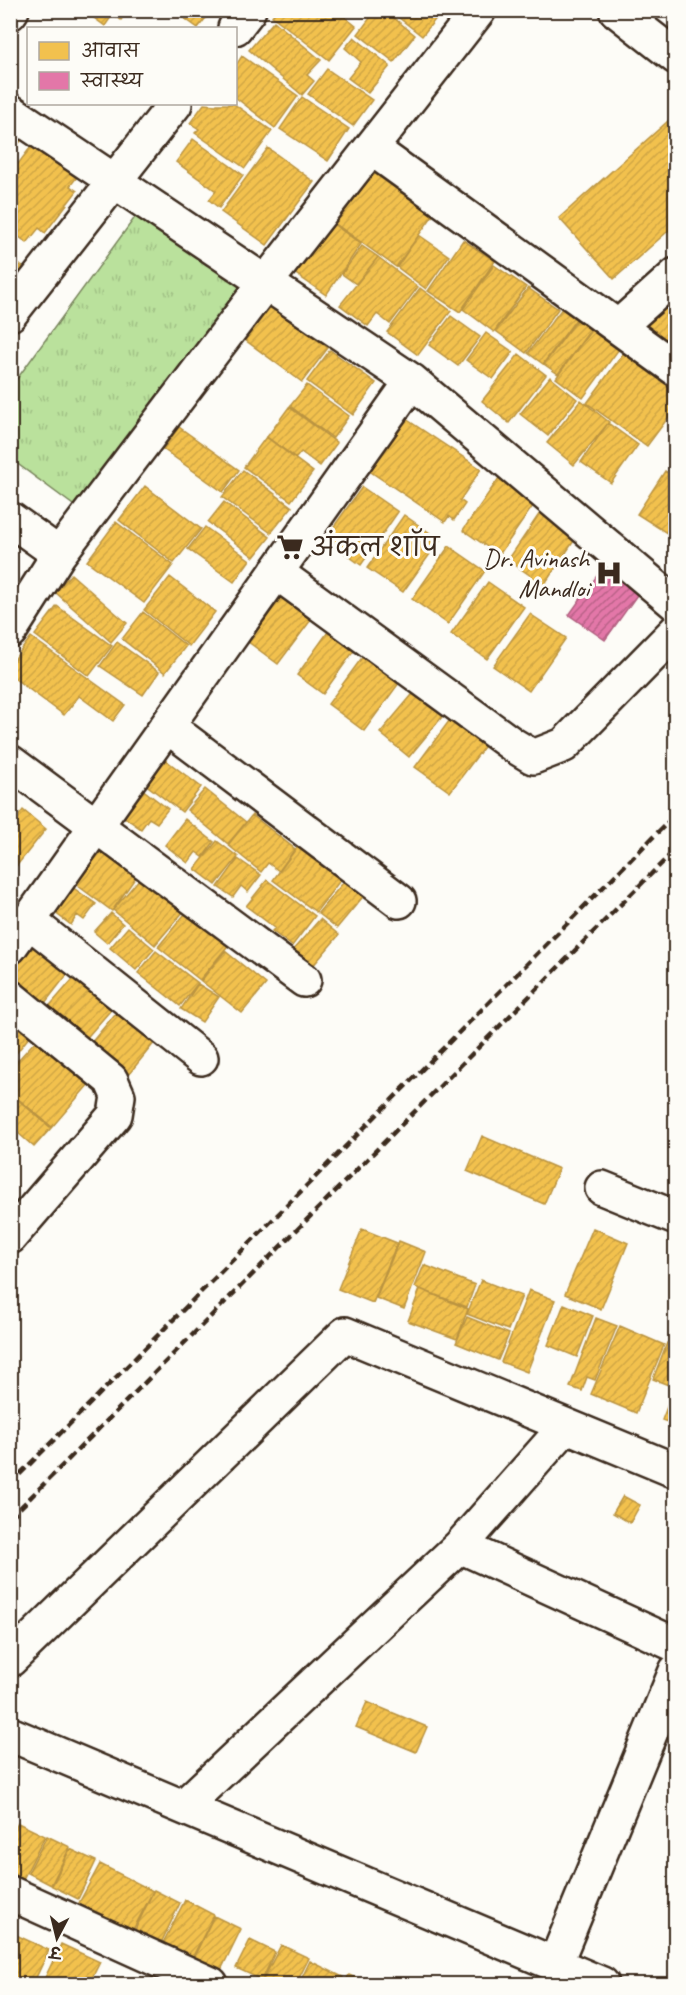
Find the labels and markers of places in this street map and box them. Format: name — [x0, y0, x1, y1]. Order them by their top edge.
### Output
place label: अंकल शॉप — [310, 527, 441, 564]
supermarket icon: अंकल शॉप — [275, 532, 305, 562]
place label: Dr. Avinash Mandloi — [483, 542, 592, 605]
hospital icon: Dr. Avinash Mandloi — [594, 558, 624, 588]

